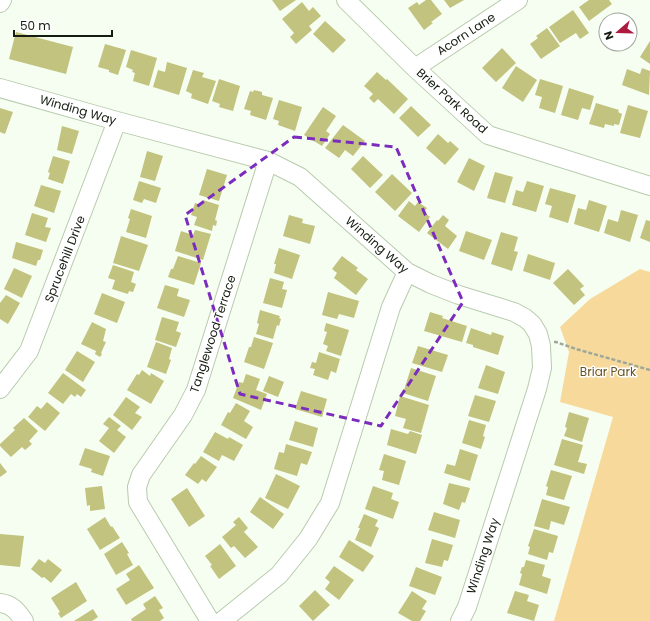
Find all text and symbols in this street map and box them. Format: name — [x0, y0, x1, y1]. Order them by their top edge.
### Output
street label: Acorn Lane — [433, 8, 498, 59]
scale bar — [14, 12, 112, 38]
north arrow — [598, 12, 638, 52]
text: 50 m — [20, 17, 51, 34]
text: N — [600, 29, 618, 42]
street label: Brier Park Road — [413, 64, 491, 137]
street label: Winding Way — [38, 90, 119, 129]
street label: Winding Way — [342, 212, 413, 277]
street label: Sprucehill Drive — [40, 213, 89, 305]
street label: Tanglewood Terrace — [185, 273, 240, 395]
park label: Briar Park — [580, 363, 637, 380]
street label: Winding Way — [462, 515, 503, 596]

